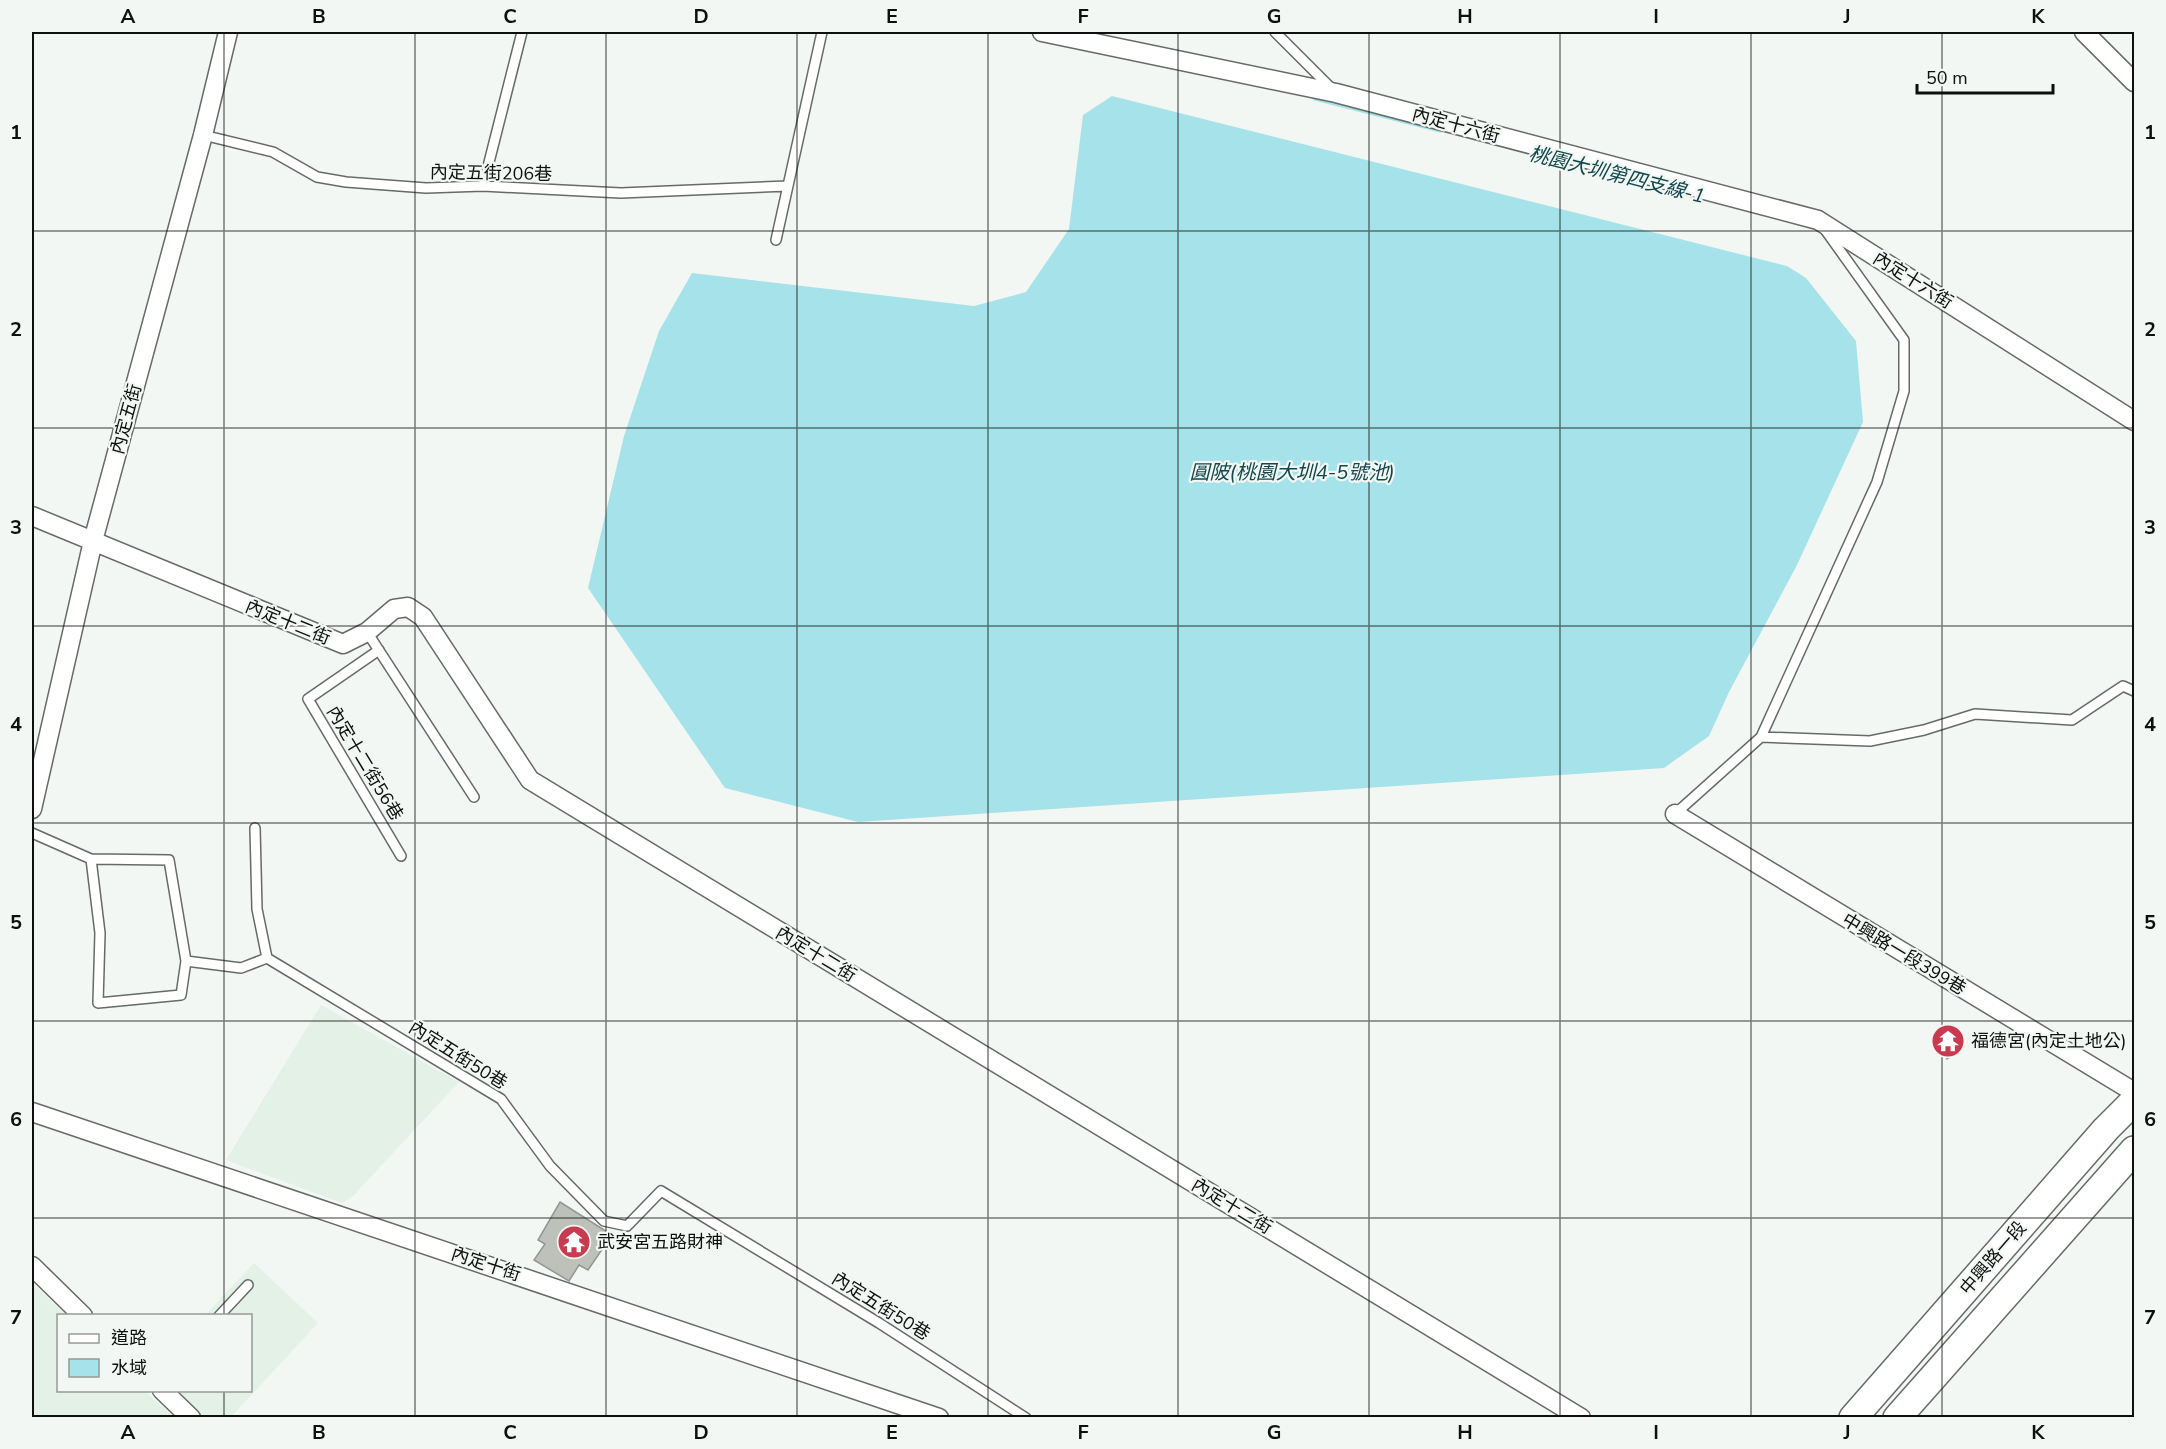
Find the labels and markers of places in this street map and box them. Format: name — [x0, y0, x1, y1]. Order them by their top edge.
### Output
temple icon: 福德宮(內定土地公) — [1930, 1023, 1966, 1059]
place label: 福德宮(內定土地公) — [1971, 1029, 2126, 1053]
temple icon: 武安宮五路財神 — [556, 1224, 592, 1260]
place label: 武安宮五路財神 — [597, 1230, 723, 1254]

